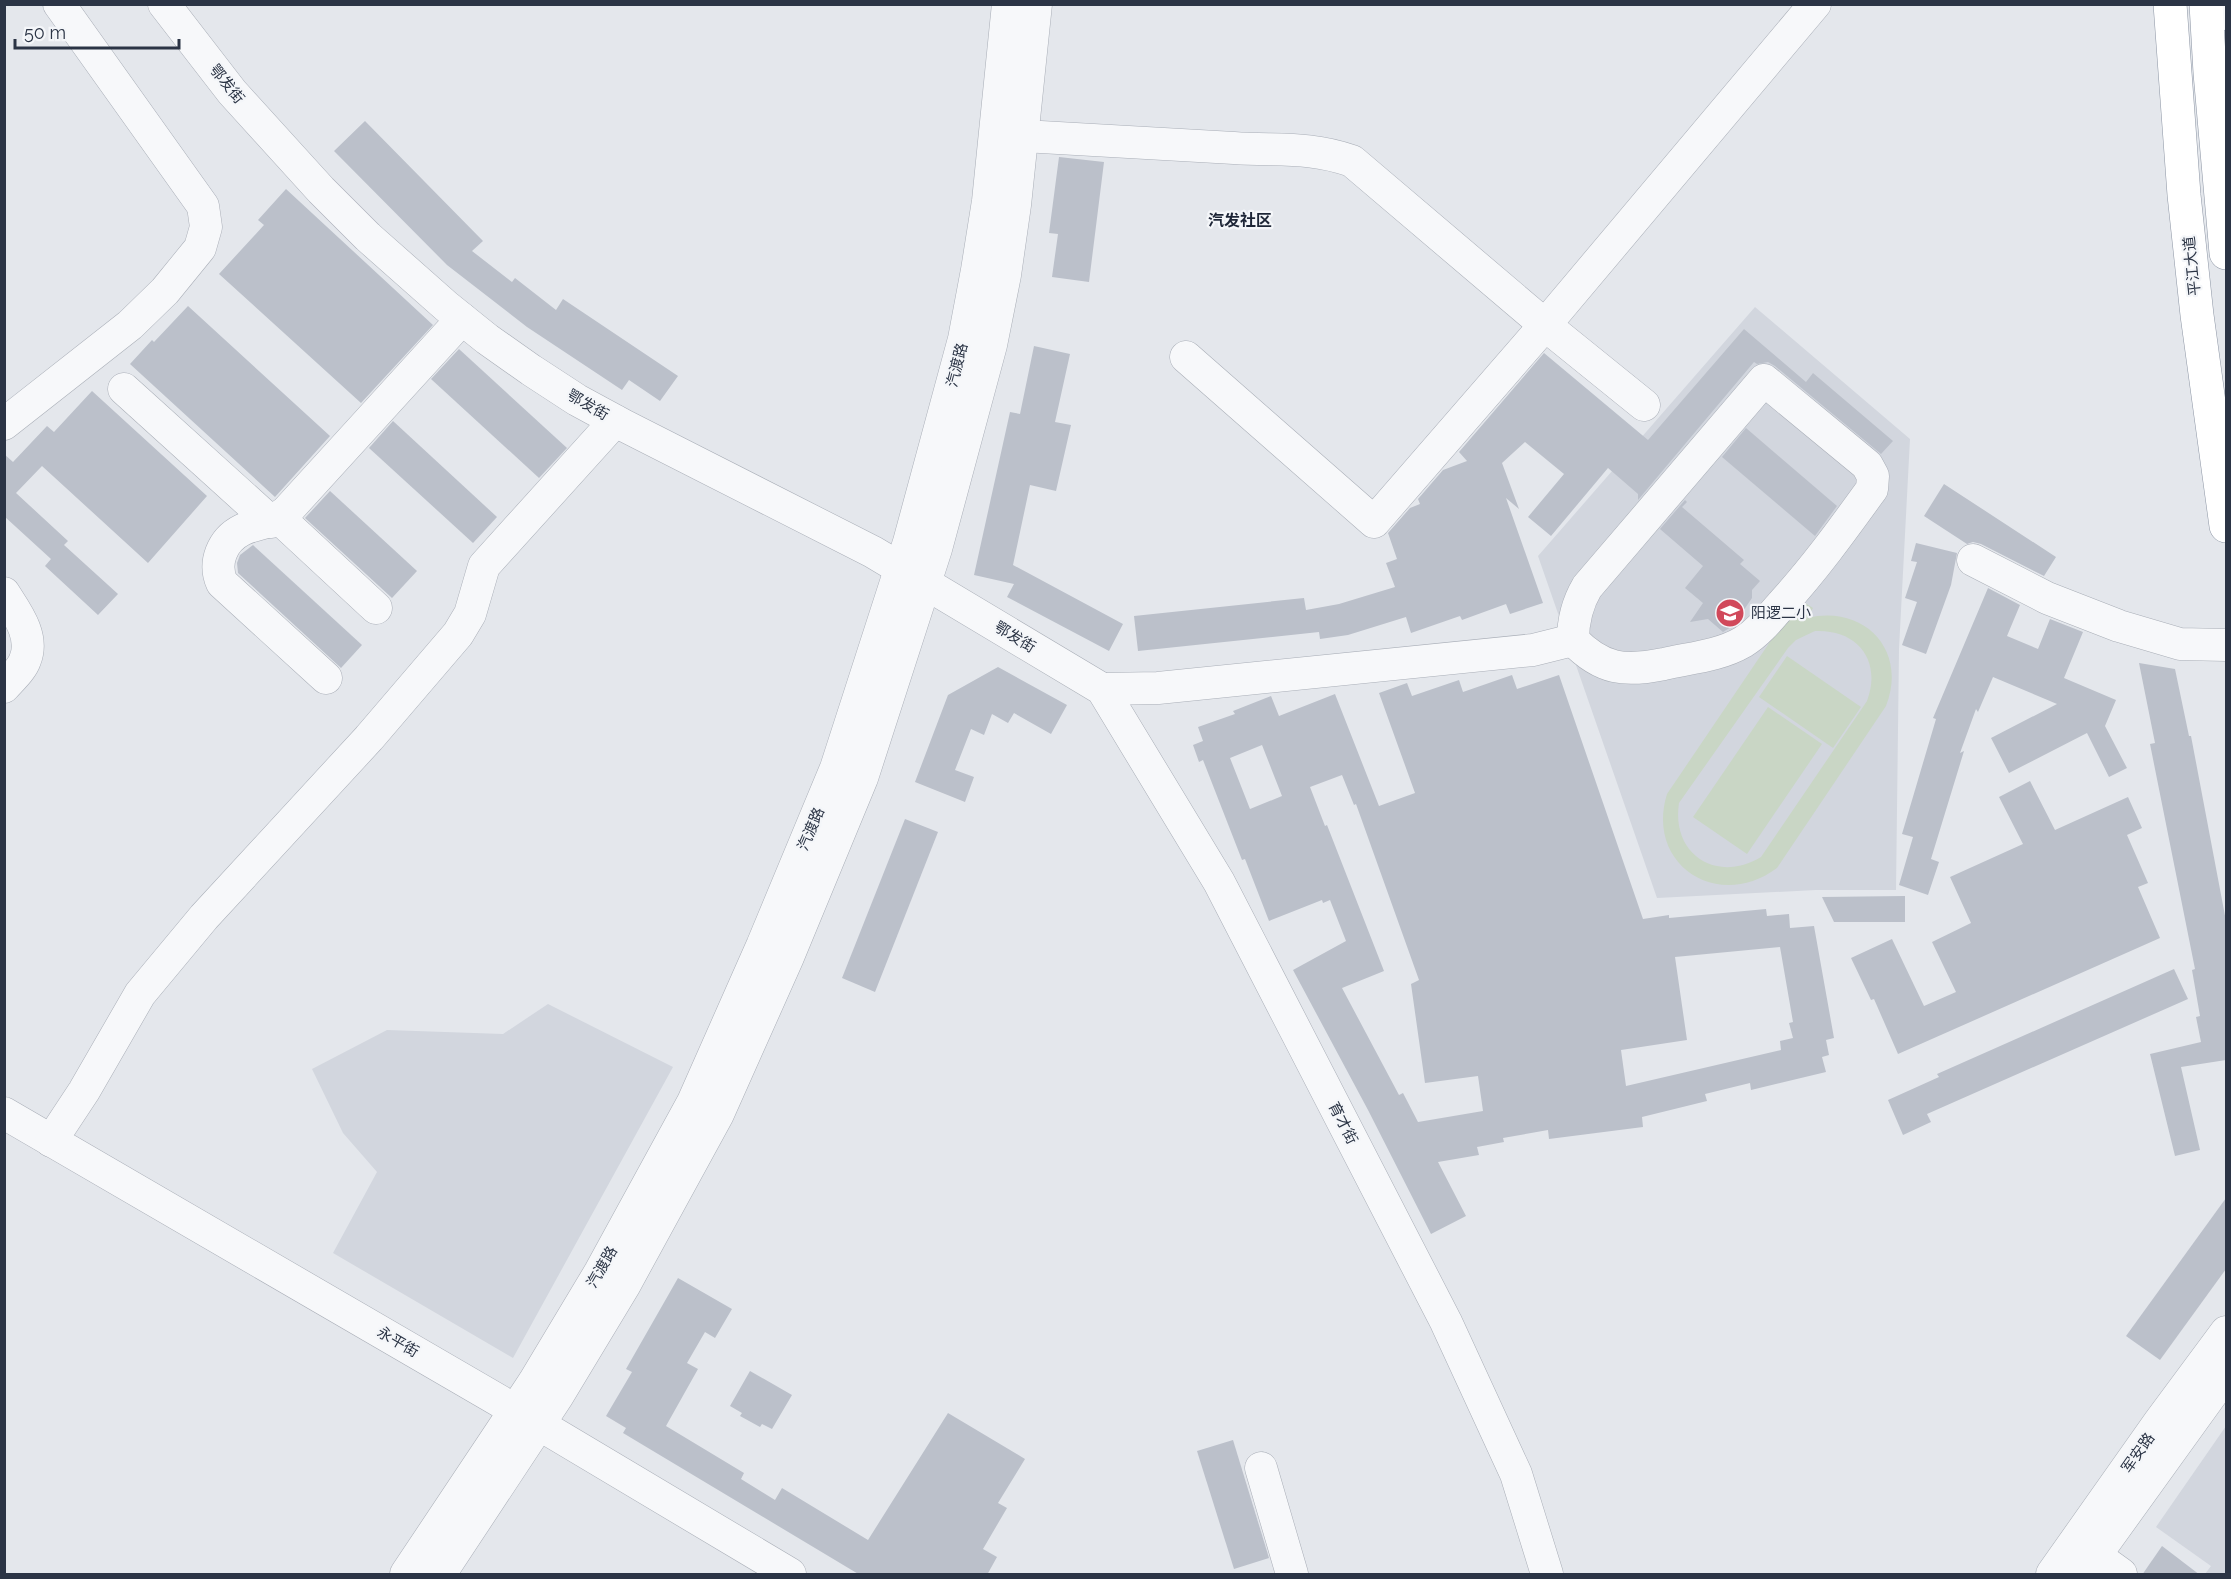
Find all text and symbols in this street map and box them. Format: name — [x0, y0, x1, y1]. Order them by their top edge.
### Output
scale bar — [15, 12, 178, 50]
text: 50 m — [24, 22, 66, 43]
street label: 鄂发街 — [206, 61, 248, 107]
district label: 汽发社区 — [1208, 211, 1272, 230]
street label: 平江大道 — [2180, 235, 2204, 297]
street label: 汽渡路 — [943, 341, 971, 389]
street label: 鄂发街 — [564, 386, 612, 424]
school or university icon: 阳逻二小 — [1714, 597, 1746, 629]
place label: 阳逻二小 — [1751, 604, 1811, 622]
street label: 鄂发街 — [991, 618, 1039, 656]
street label: 汽渡路 — [794, 805, 828, 853]
street label: 育才街 — [1325, 1099, 1361, 1147]
street label: 汽渡路 — [583, 1243, 621, 1291]
street label: 永平街 — [374, 1323, 422, 1361]
street label: 军安路 — [2118, 1429, 2158, 1477]

